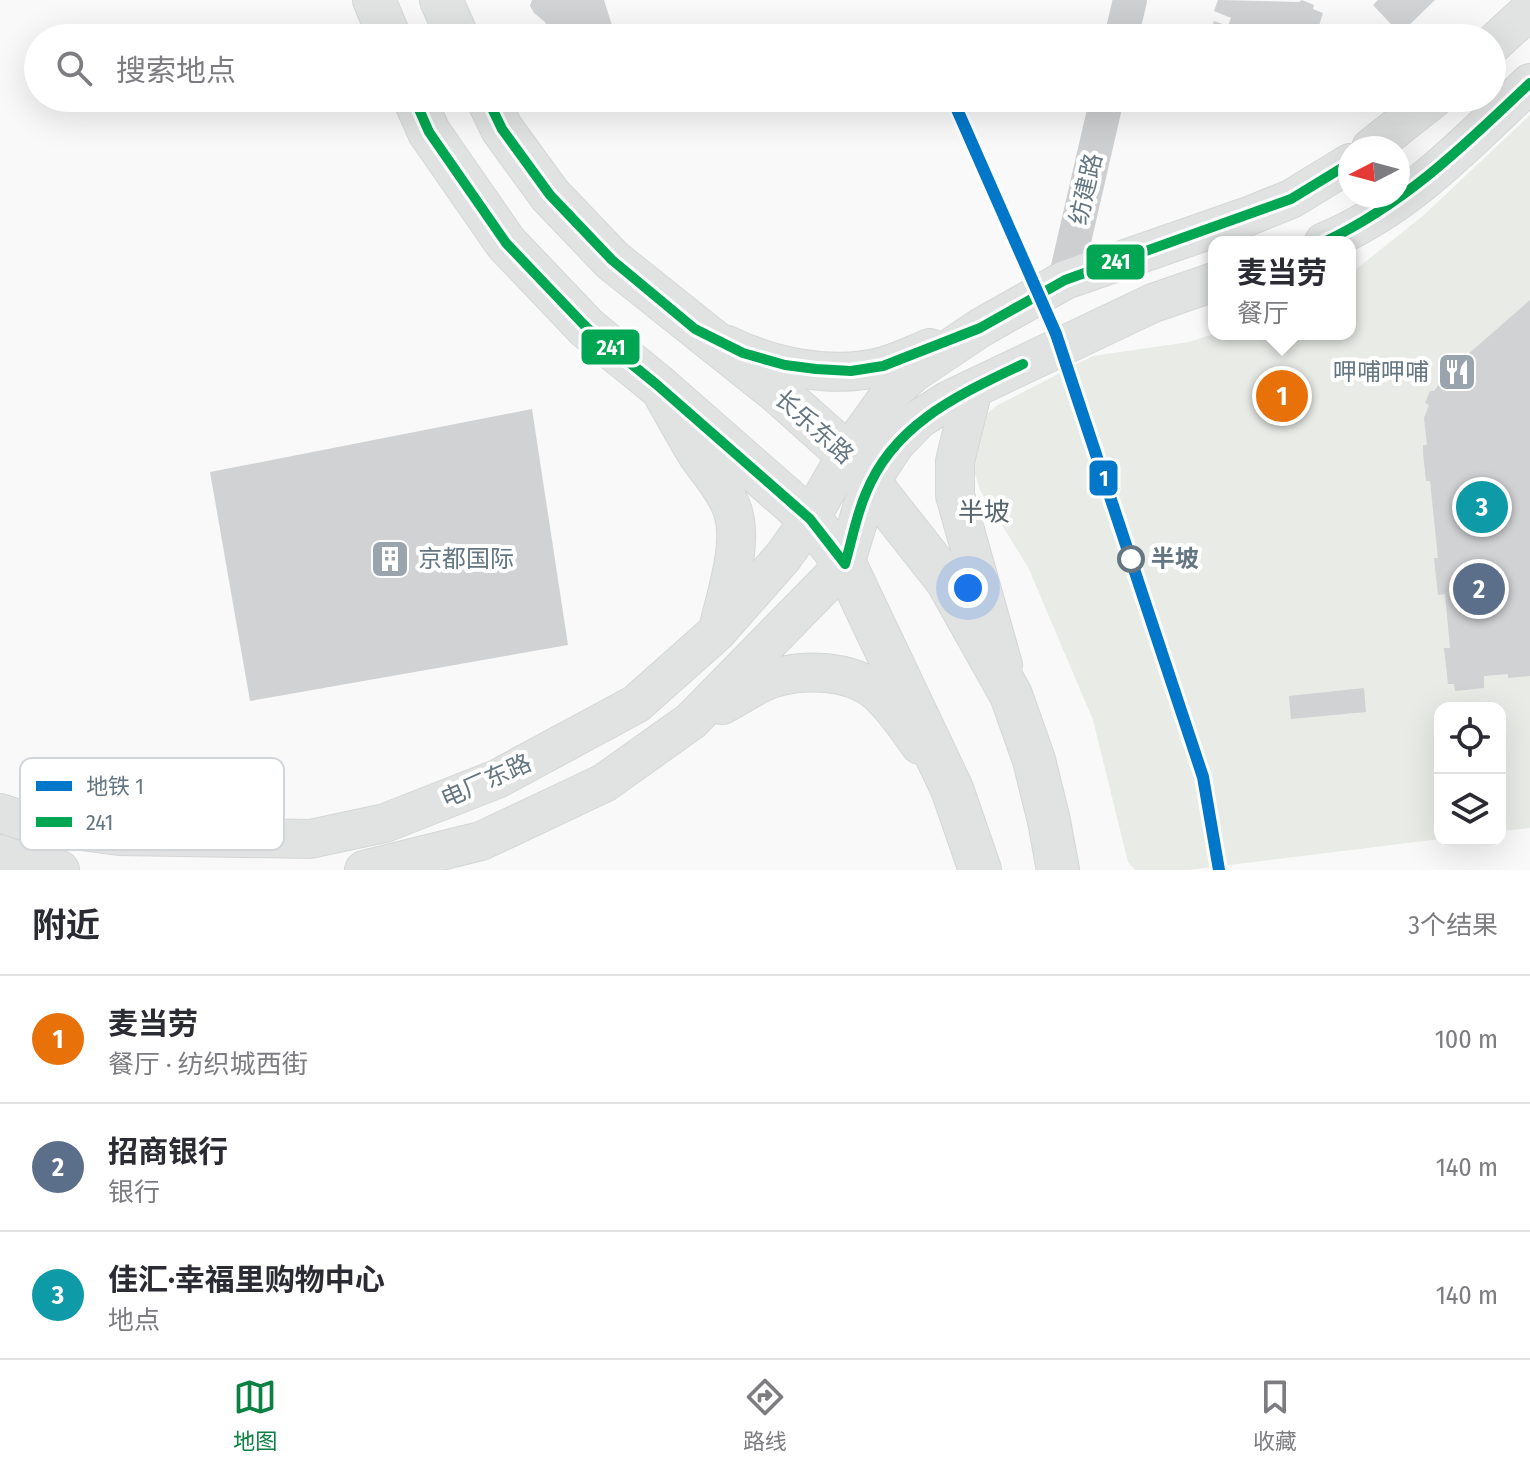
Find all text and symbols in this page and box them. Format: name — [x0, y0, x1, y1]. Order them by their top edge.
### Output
search box — [24, 24, 1506, 112]
icon: search — [52, 46, 96, 90]
text: 搜索地点 — [116, 53, 236, 89]
north arrow — [1338, 136, 1410, 208]
street label: 纺建路 — [1064, 151, 1108, 227]
popup — [1208, 236, 1356, 340]
line badge: 241 — [1085, 243, 1146, 281]
text: 241 — [1101, 248, 1130, 275]
text: 麦当劳 — [1237, 255, 1327, 291]
text: 餐厅 — [1237, 298, 1289, 329]
line badge: 241 — [580, 328, 641, 366]
text: 241 — [596, 334, 625, 361]
restaurant icon: 呷哺呷哺 — [1436, 351, 1478, 393]
place label: 呷哺呷哺 — [1333, 358, 1429, 386]
pin: 1 — [1256, 366, 1308, 426]
street label: 长乐东路 — [769, 384, 859, 470]
line badge: 1 — [1088, 459, 1119, 497]
text: 1 — [1099, 465, 1109, 492]
pin: 3 — [1456, 477, 1508, 537]
district label: 半坡 — [958, 497, 1010, 528]
building icon: 京都国际 — [369, 538, 411, 580]
place label: 京都国际 — [418, 545, 514, 573]
place label: 半坡 — [1151, 545, 1199, 573]
marker: 半坡 — [1118, 546, 1144, 572]
pin: 2 — [1453, 559, 1505, 619]
your location — [948, 568, 988, 608]
map controls — [1434, 702, 1506, 846]
button: locate — [1434, 702, 1506, 774]
street label: 电厂东路 — [436, 749, 536, 813]
legend — [20, 758, 284, 850]
text: 地铁 1 — [86, 773, 144, 800]
button: layers — [1434, 774, 1506, 846]
text: 241 — [86, 809, 113, 836]
text: 附近 — [32, 905, 100, 946]
text: 3个结果 — [1408, 910, 1498, 941]
text: 麦当劳 — [108, 1006, 198, 1042]
text: 1 — [53, 1024, 64, 1055]
text: 100 m — [1435, 1024, 1498, 1055]
text: 餐厅 · 纺织城西街 — [108, 1049, 308, 1080]
text: 招商银行 — [108, 1134, 228, 1170]
text: 2 — [52, 1152, 64, 1183]
text: 140 m — [1436, 1152, 1498, 1183]
text: 银行 — [108, 1177, 160, 1208]
text: 佳汇·幸福里购物中心 — [108, 1262, 385, 1298]
text: 3 — [52, 1280, 64, 1311]
text: 140 m — [1436, 1280, 1498, 1311]
text: 地点 — [108, 1305, 160, 1336]
tab: 地图 — [233, 1375, 277, 1455]
tab: 路线 — [743, 1375, 787, 1455]
tab: 收藏 — [1253, 1375, 1297, 1455]

